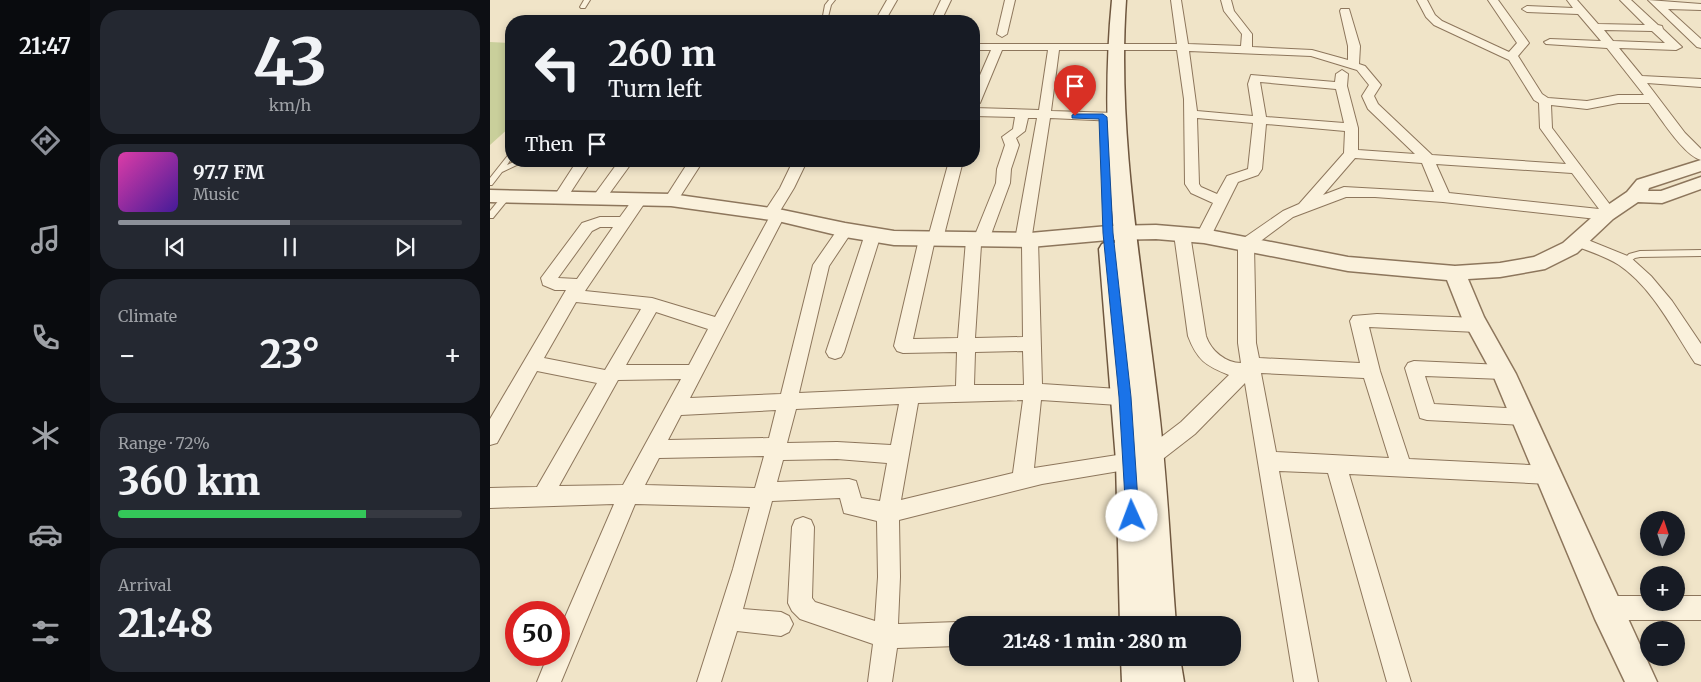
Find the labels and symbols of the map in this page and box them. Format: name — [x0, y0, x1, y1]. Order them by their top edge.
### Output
pin — [1054, 65, 1096, 116]
position arrow — [1105, 489, 1157, 541]
north arrow — [1640, 511, 1685, 556]
speed limit sign: 50 — [505, 601, 570, 666]

